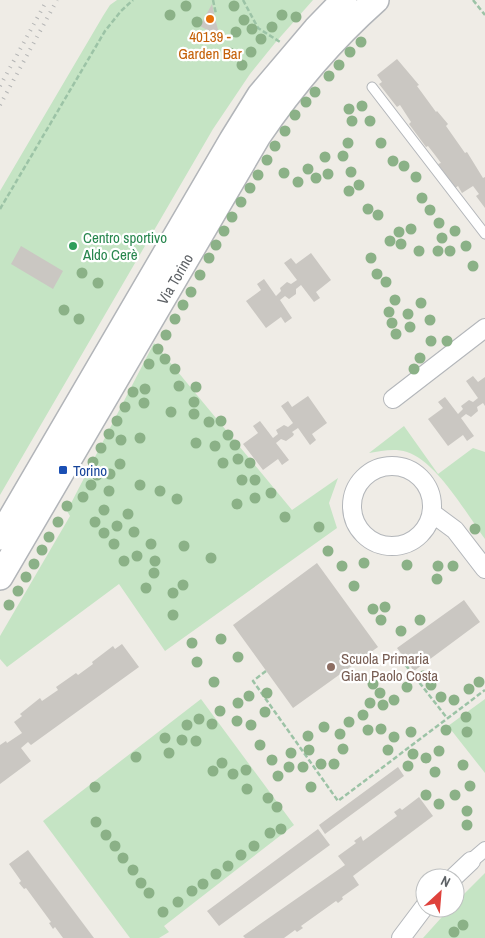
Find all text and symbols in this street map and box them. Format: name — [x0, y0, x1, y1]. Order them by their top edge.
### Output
marker: 40139 - Garden Bar — [204, 13, 216, 25]
place label: 40139 - Garden Bar — [178, 26, 242, 64]
place label: Centro sportivo Aldo Cerè — [82, 227, 167, 265]
marker: Centro sportivo Aldo Cerè — [67, 240, 79, 252]
street label: Via Torino — [152, 250, 198, 308]
place label: Torino — [73, 460, 107, 481]
marker: Torino — [57, 464, 69, 476]
place label: Scuola Primaria Gian Paolo Costa — [341, 648, 438, 686]
marker: Scuola Primaria Gian Paolo Costa — [325, 661, 337, 673]
north arrow — [415, 868, 465, 918]
text: N — [438, 871, 453, 891]

